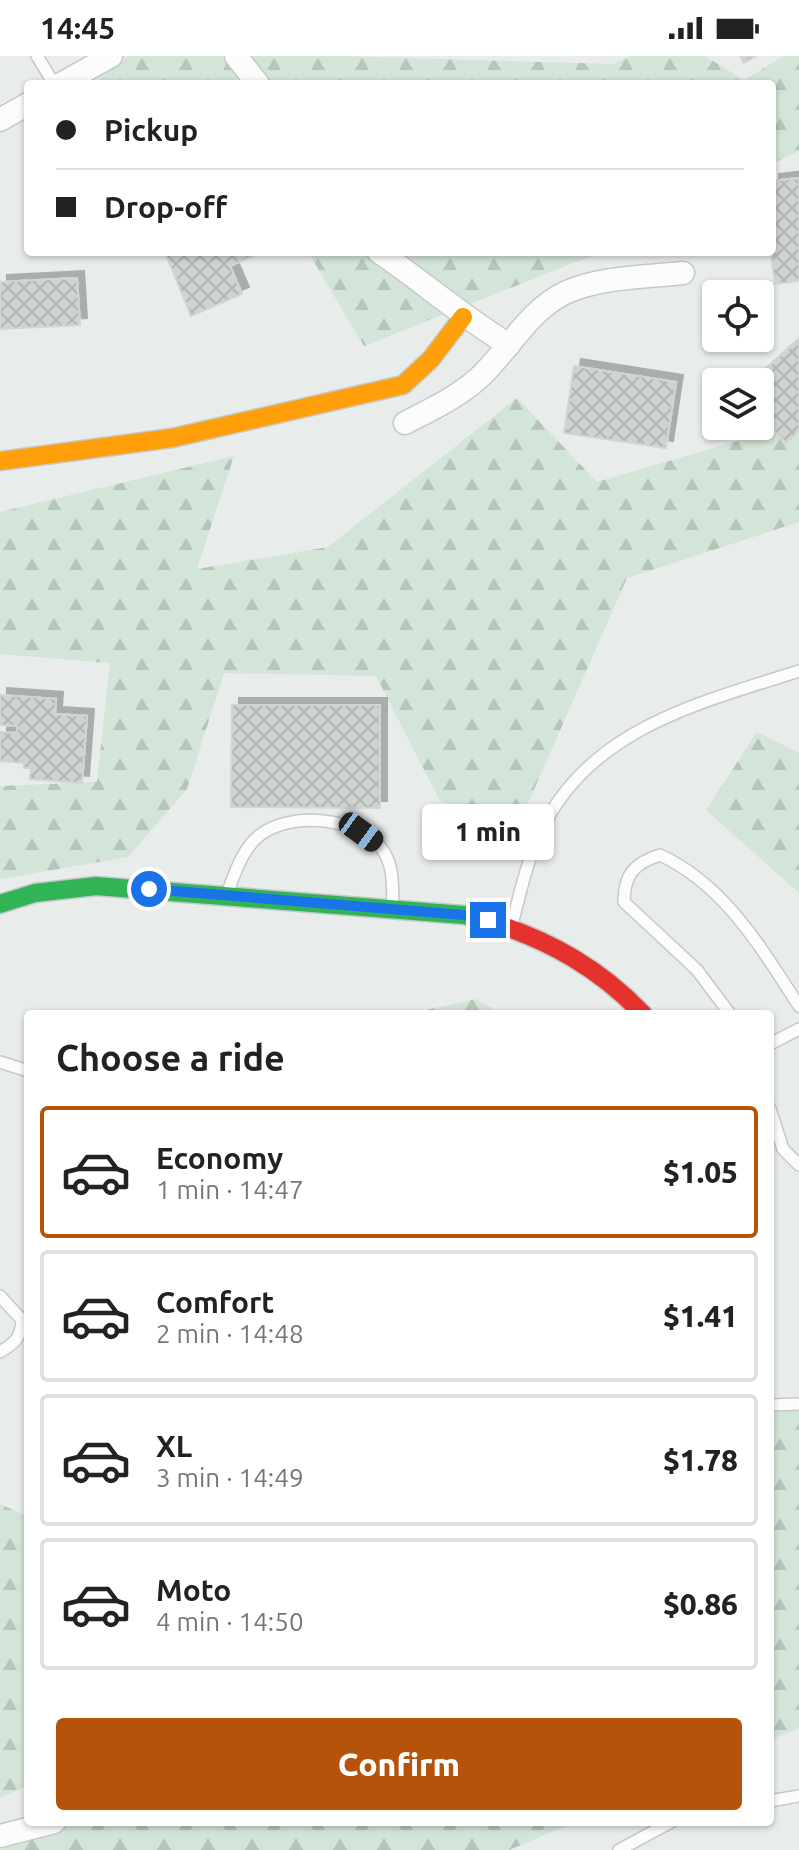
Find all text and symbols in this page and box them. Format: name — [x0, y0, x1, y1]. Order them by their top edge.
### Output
text: 14:45 — [40, 11, 115, 45]
text: Pickup — [104, 113, 198, 147]
text: Drop-off — [104, 190, 227, 224]
map controls — [702, 280, 774, 440]
button: locate — [702, 280, 774, 352]
button: layers — [702, 368, 774, 440]
callout: 1 min — [422, 804, 554, 860]
car — [335, 808, 387, 856]
text: 1 min — [455, 817, 521, 846]
route start — [131, 871, 167, 907]
route end — [470, 902, 506, 938]
text: Choose a ride — [56, 1037, 285, 1078]
icon: car — [60, 1136, 132, 1208]
text: Economy — [156, 1141, 283, 1175]
text: $1.05 — [663, 1155, 738, 1189]
text: 1 min · 14:47 — [156, 1175, 304, 1204]
icon: car — [60, 1280, 132, 1352]
text: Comfort — [156, 1285, 274, 1319]
text: $1.41 — [663, 1299, 738, 1333]
text: 2 min · 14:48 — [156, 1319, 304, 1348]
icon: car — [60, 1424, 132, 1496]
text: XL — [156, 1429, 192, 1463]
text: $1.78 — [663, 1443, 738, 1477]
text: 3 min · 14:49 — [156, 1463, 304, 1492]
icon: car — [60, 1568, 132, 1640]
text: Moto — [156, 1573, 231, 1607]
text: $0.86 — [663, 1587, 738, 1621]
text: 4 min · 14:50 — [156, 1607, 304, 1636]
button: Confirm — [56, 1718, 742, 1810]

